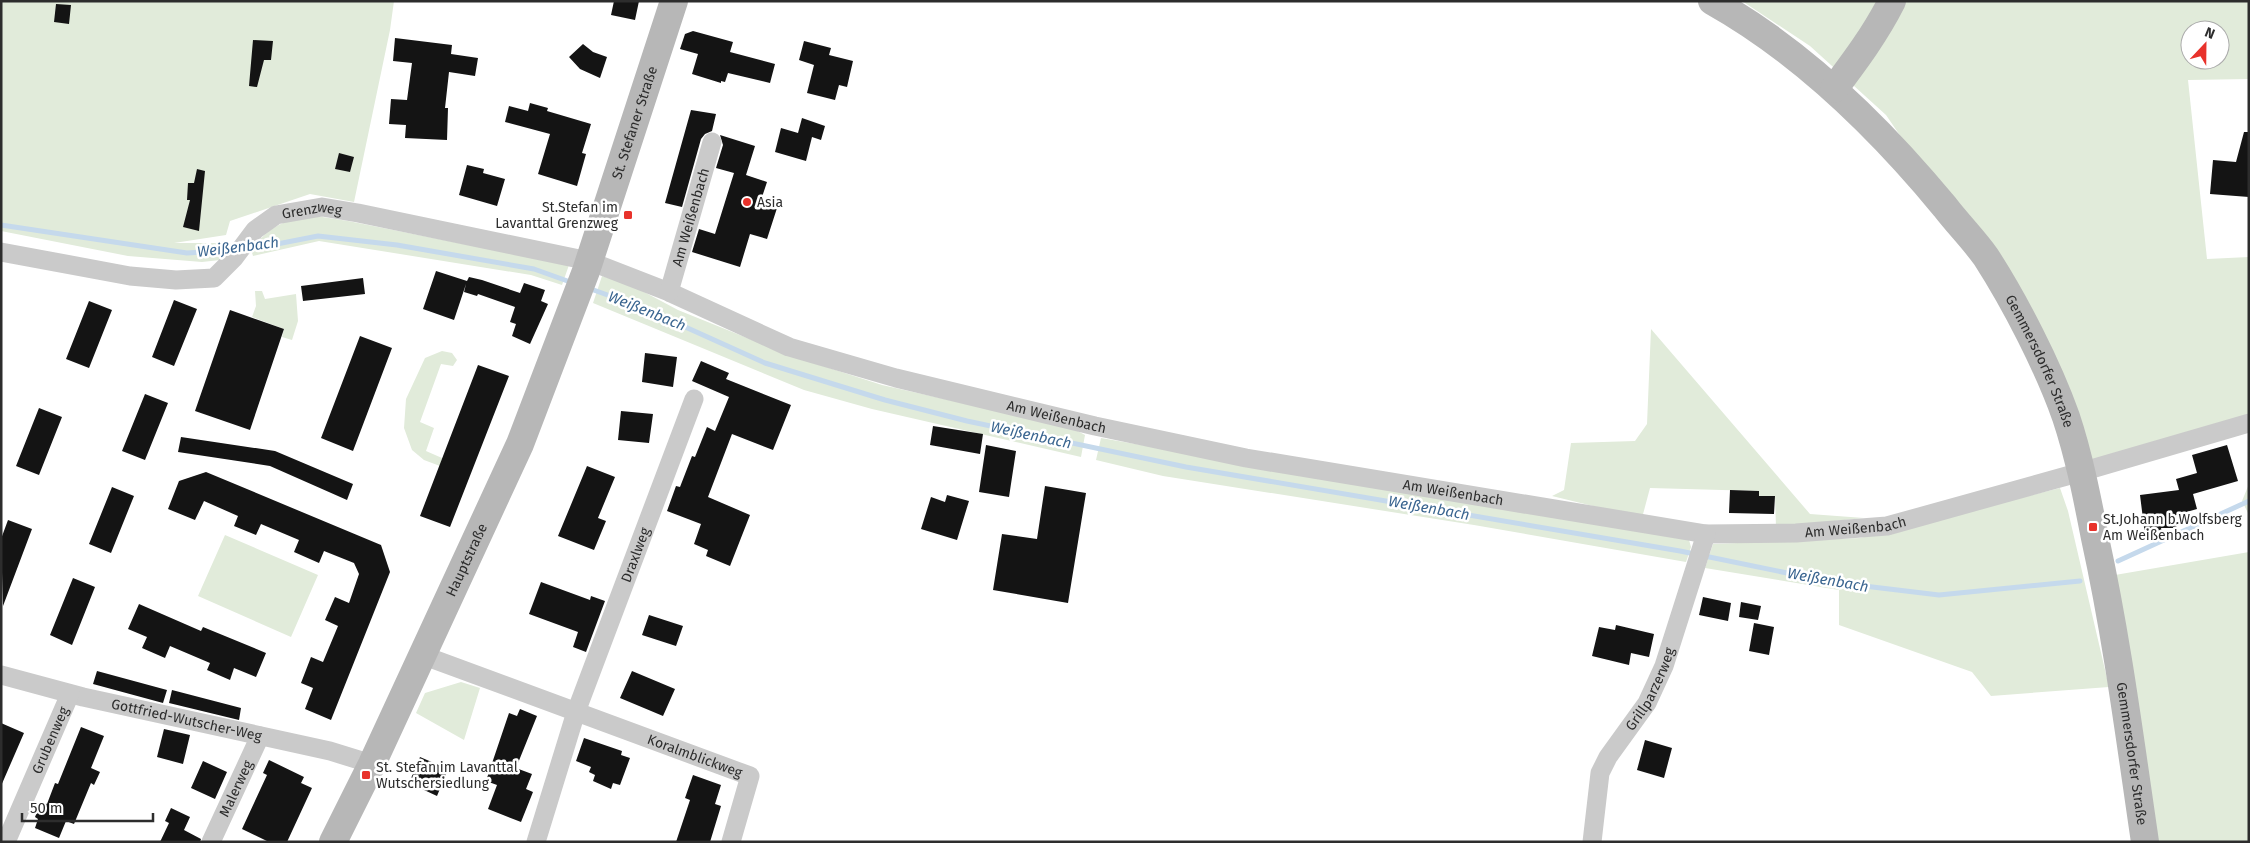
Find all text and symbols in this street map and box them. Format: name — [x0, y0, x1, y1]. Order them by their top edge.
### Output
north arrow — [2180, 20, 2230, 70]
text: N — [2202, 24, 2217, 43]
street label: St. Stefaner Straße — [608, 64, 661, 181]
street label: Am Weißenbach — [668, 166, 713, 268]
place label: Asia — [757, 194, 783, 211]
marker: Asia — [741, 196, 753, 208]
street label: Grenzweg — [281, 198, 344, 222]
place label: St.Stefan im Lavanttal Grenzweg — [495, 199, 619, 232]
marker: St.Stefan im Lavanttal Grenzweg — [622, 209, 634, 221]
water label: Weißenbach — [196, 233, 280, 261]
water label: Weißenbach — [605, 287, 689, 335]
street label: Gemmersdorfer Straße — [2002, 292, 2077, 430]
street label: Am Weißenbach — [1005, 397, 1107, 437]
water label: Weißenbach — [989, 418, 1073, 452]
street label: Am Weißenbach — [1403, 476, 1505, 508]
water label: Weißenbach — [1387, 492, 1471, 524]
place label: St.Johann b.Wolfsberg Am Weißenbach — [2103, 511, 2243, 544]
street label: Am Weißenbach — [1804, 513, 1908, 541]
street label: Hauptstraße — [442, 521, 491, 599]
marker: St.Johann b.Wolfsberg Am Weißenbach — [2087, 521, 2099, 533]
street label: Draxlweg — [617, 524, 654, 585]
water label: Weißenbach — [1786, 564, 1870, 596]
street label: Grillparzerweg — [1622, 645, 1678, 734]
street label: Gemmersdorfer Straße — [2113, 681, 2151, 826]
street label: Gottfried-Wutscher-Weg — [110, 695, 264, 745]
street label: Grubenweg — [28, 703, 72, 776]
street label: Koralmblickweg — [645, 730, 746, 781]
street label: Malerweg — [215, 757, 256, 819]
place label: St. Stefan im Lavanttal Wutschersiedlung — [376, 759, 518, 792]
marker: St. Stefan im Lavanttal Wutschersiedlung — [360, 769, 372, 781]
scale bar — [22, 790, 154, 822]
text: 50 m — [30, 799, 63, 817]

